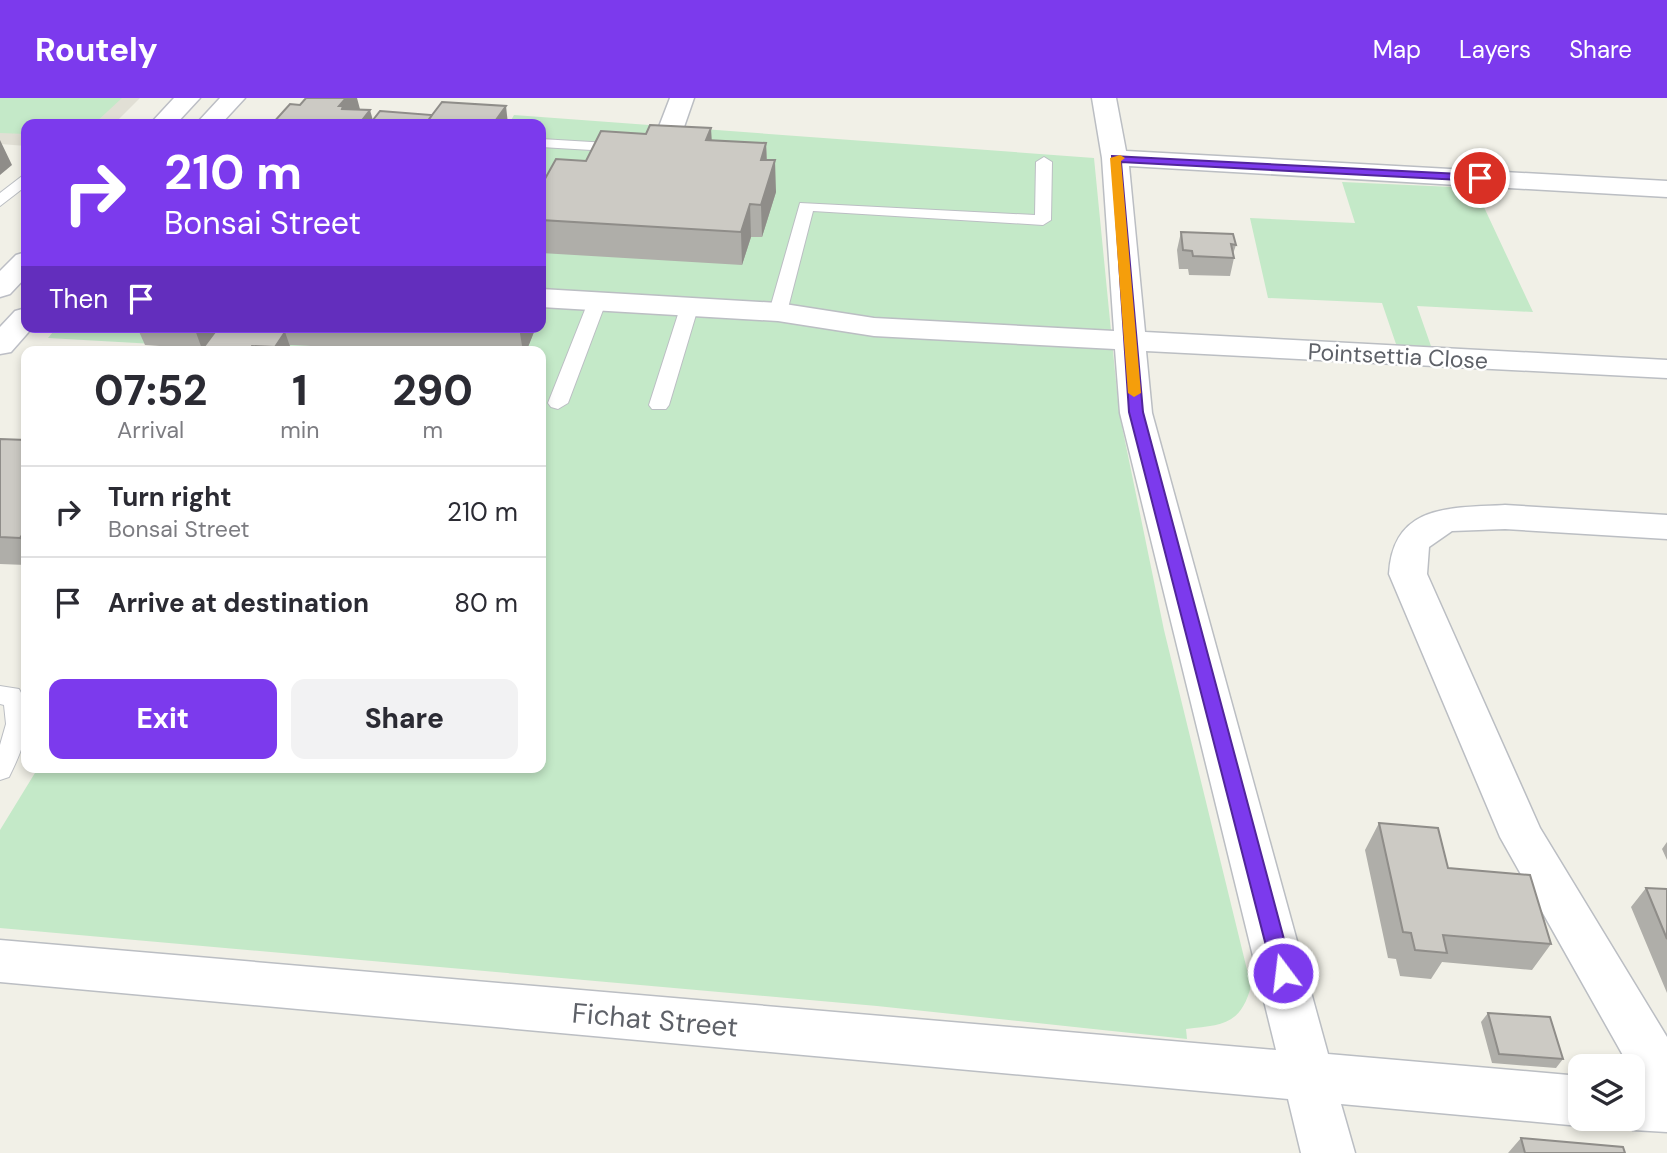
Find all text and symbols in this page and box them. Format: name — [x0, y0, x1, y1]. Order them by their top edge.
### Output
text: Routely — [35, 28, 158, 71]
text: Map — [1373, 34, 1421, 65]
text: Layers — [1459, 34, 1531, 65]
text: Share — [1569, 34, 1632, 65]
text: 210 m — [164, 140, 302, 204]
icon: right — [49, 147, 140, 238]
pin — [1450, 148, 1510, 208]
icon: arrive — [1461, 159, 1499, 197]
text: Bonsai Street — [164, 202, 361, 244]
icon: arrive — [122, 280, 160, 318]
text: Then — [49, 282, 108, 316]
street label: Pointsettia Close — [1307, 336, 1489, 376]
text: 07:52 — [94, 363, 207, 418]
text: 1 — [292, 363, 308, 418]
text: 290 — [392, 363, 473, 418]
text: Arrival — [117, 415, 184, 445]
text: min — [280, 415, 319, 445]
text: m — [422, 415, 443, 445]
text: Turn right — [108, 480, 232, 514]
icon: right — [49, 493, 87, 531]
text: 210 m — [447, 495, 518, 529]
text: Bonsai Street — [108, 514, 250, 544]
icon: arrive — [49, 584, 87, 622]
text: Arrive at destination — [108, 586, 369, 620]
text: 80 m — [454, 586, 518, 620]
button: Exit — [49, 679, 277, 759]
button: Share — [291, 679, 518, 759]
position arrow — [1246, 936, 1320, 1010]
street label: Fichat Street — [570, 994, 740, 1046]
map controls — [1568, 1054, 1645, 1131]
button: layers — [1568, 1054, 1645, 1131]

